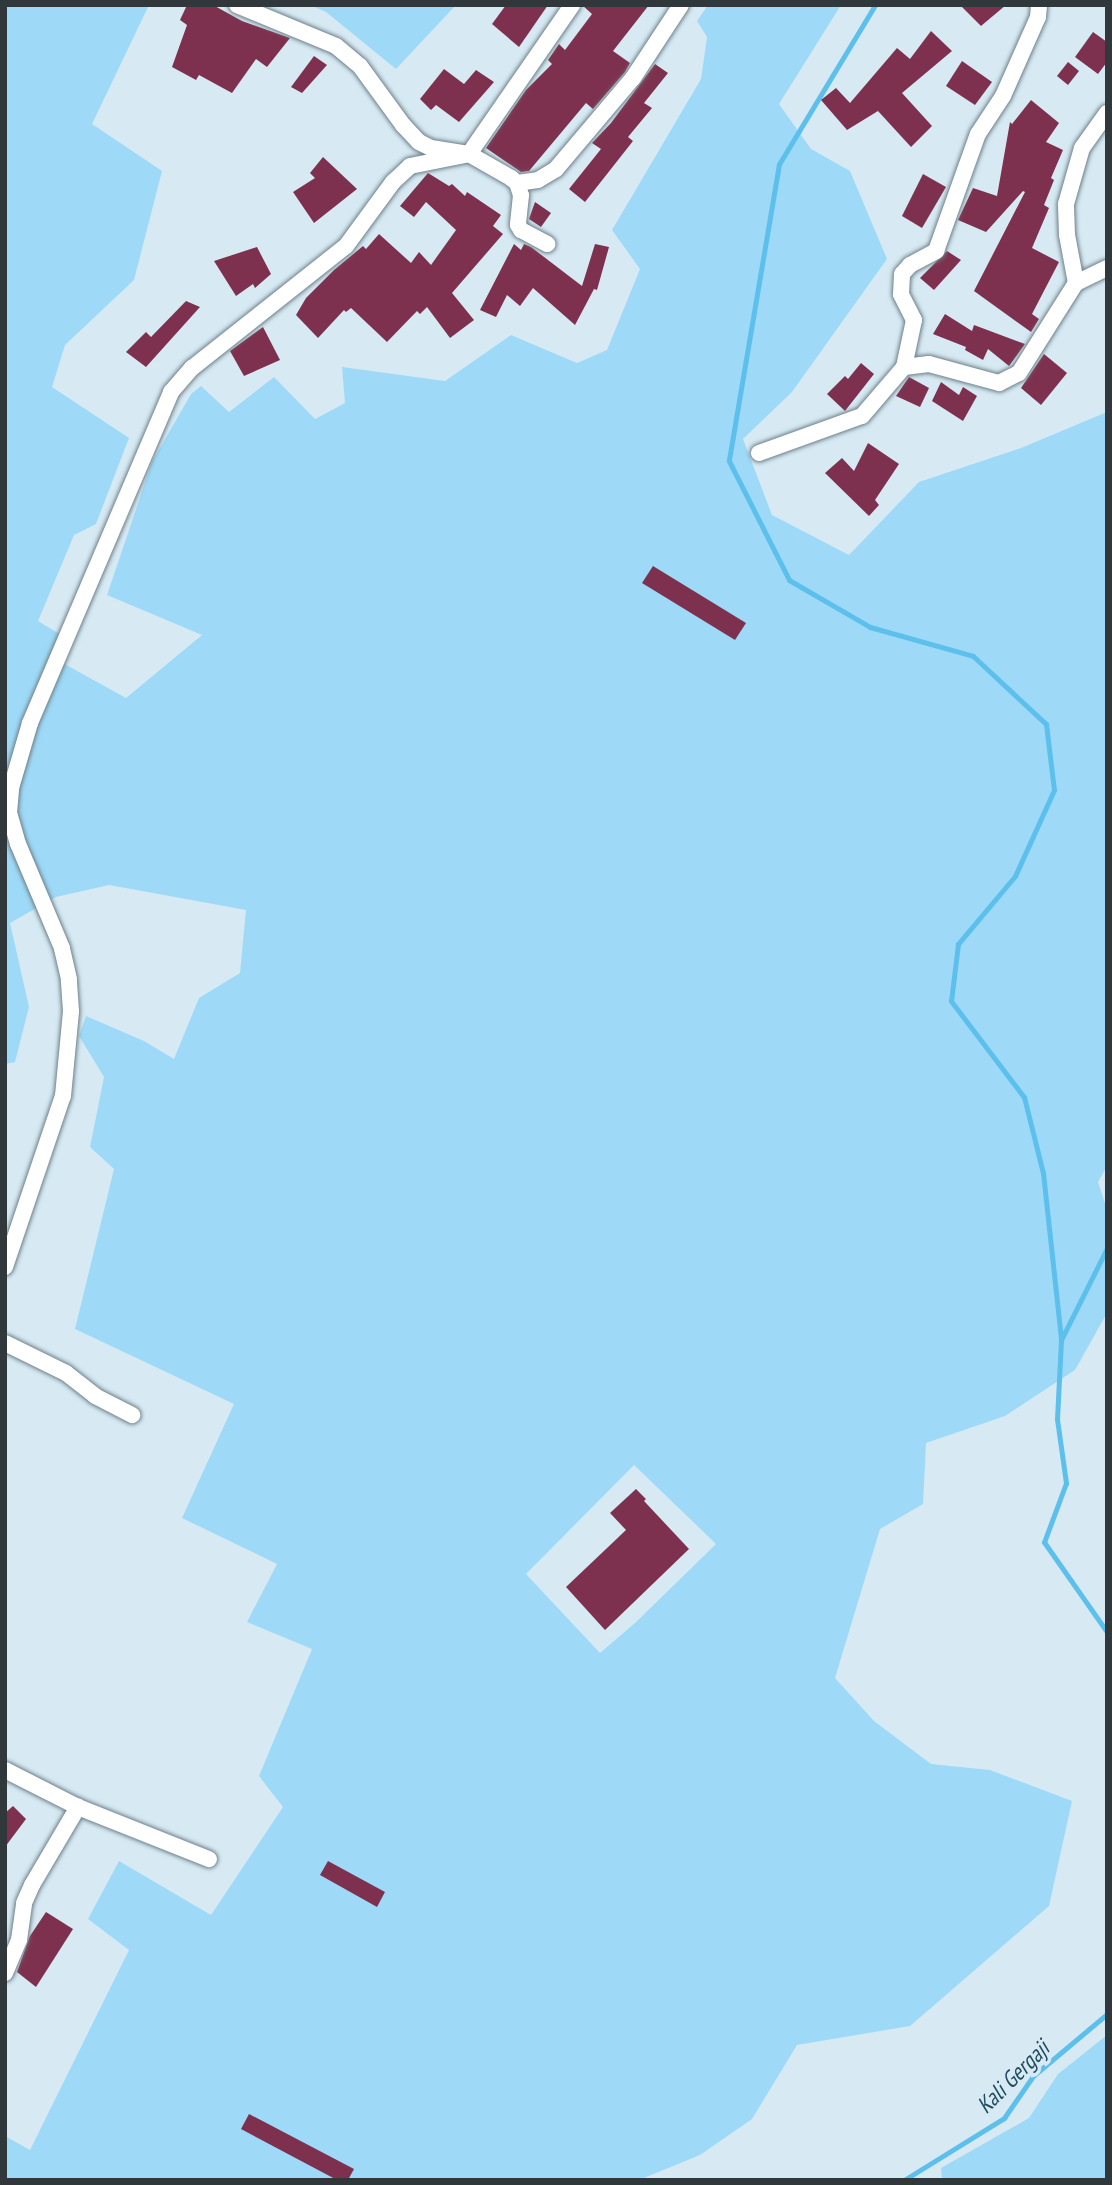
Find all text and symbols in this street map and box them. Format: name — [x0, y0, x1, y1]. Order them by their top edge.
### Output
water label: Kali Gergaji — [971, 2035, 1055, 2119]

